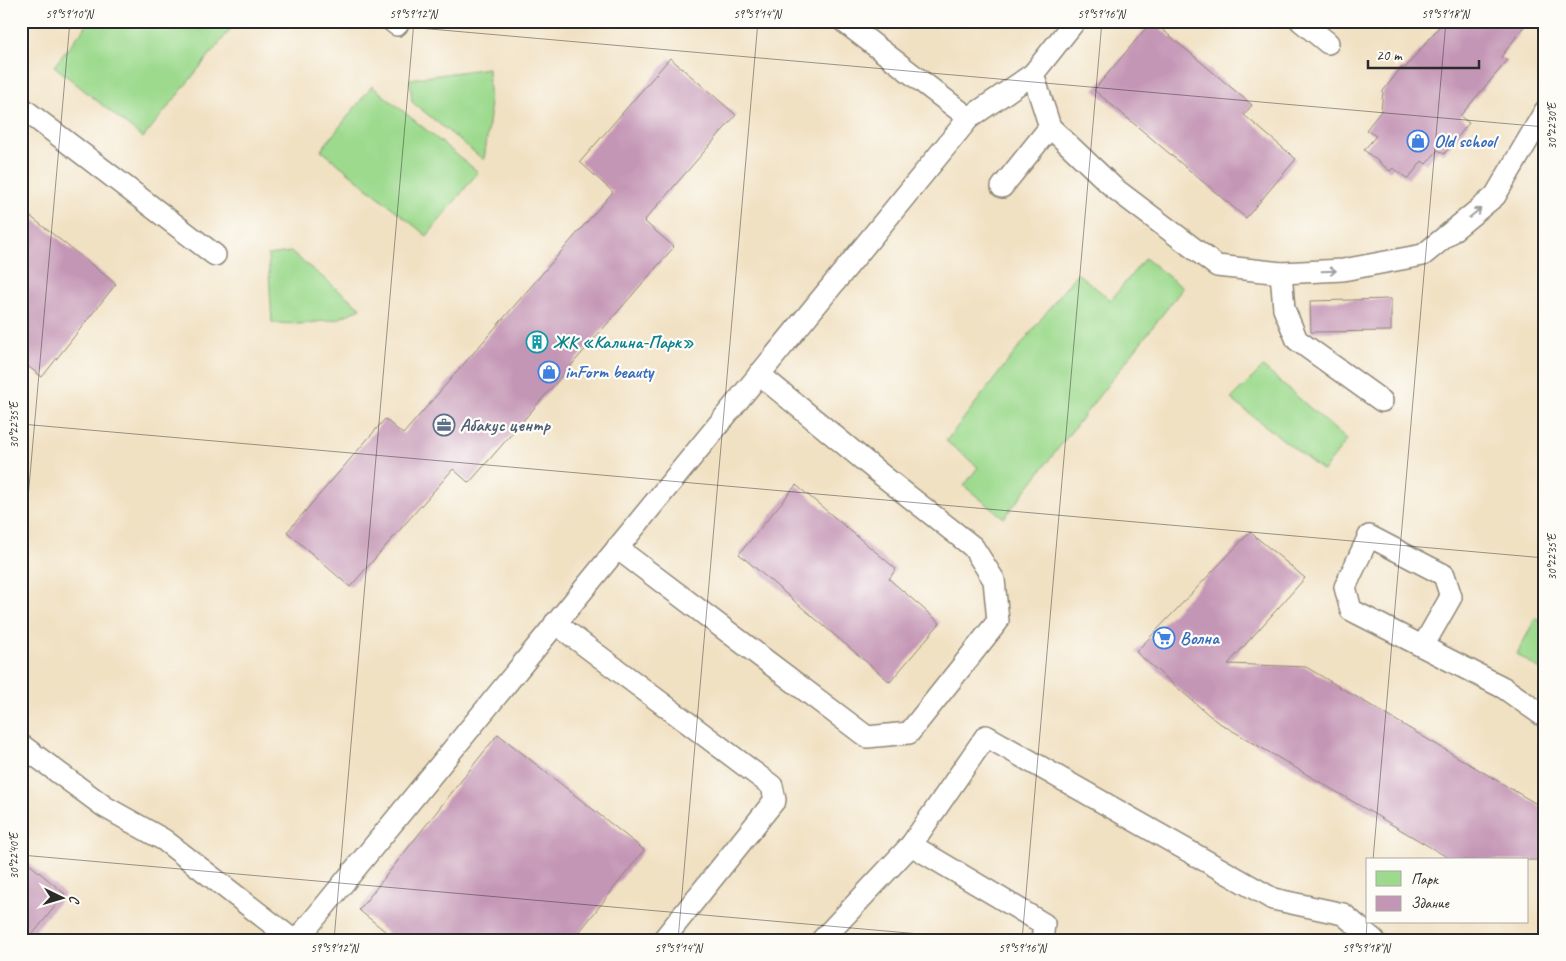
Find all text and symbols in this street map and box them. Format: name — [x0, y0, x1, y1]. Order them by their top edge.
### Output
text: 59°59'10"N — [45, 6, 94, 22]
text: 59°59'12"N — [389, 6, 438, 22]
text: 59°59'14"N — [733, 6, 782, 22]
text: 59°59'16"N — [1077, 6, 1126, 22]
text: 59°59'18"N — [1421, 6, 1470, 22]
scale bar — [1368, 38, 1480, 70]
text: 20 m — [1376, 46, 1403, 65]
text: 30°22'30"E — [1544, 101, 1560, 149]
shop icon: Old school — [1406, 129, 1430, 153]
place label: Old school — [1434, 130, 1499, 152]
one-way arrow — [1469, 207, 1482, 218]
one-way arrow — [1321, 266, 1337, 276]
building icon: ЖК «Калина-Парк» — [525, 330, 549, 354]
place label: ЖК «Калина-Парк» — [553, 331, 694, 353]
shop icon: inForm beauty — [537, 360, 561, 384]
place label: inForm beauty — [565, 361, 655, 383]
text: 30°22'35"E — [6, 400, 22, 448]
office icon: Абакус центр — [432, 413, 456, 437]
place label: Абакус центр — [460, 414, 551, 436]
text: 30°22'35"E — [1544, 532, 1560, 580]
supermarket icon: Волна — [1152, 626, 1176, 650]
place label: Волна — [1180, 627, 1220, 649]
text: 30°22'40"E — [6, 831, 22, 879]
legend — [1366, 858, 1528, 924]
text: Парк — [1411, 870, 1439, 889]
north arrow — [38, 874, 88, 924]
text: Здание — [1411, 894, 1450, 913]
text: С — [65, 895, 83, 905]
text: 59°59'12"N — [310, 940, 359, 956]
text: 59°59'14"N — [654, 940, 703, 956]
text: 59°59'16"N — [998, 940, 1047, 956]
text: 59°59'18"N — [1342, 940, 1391, 956]

